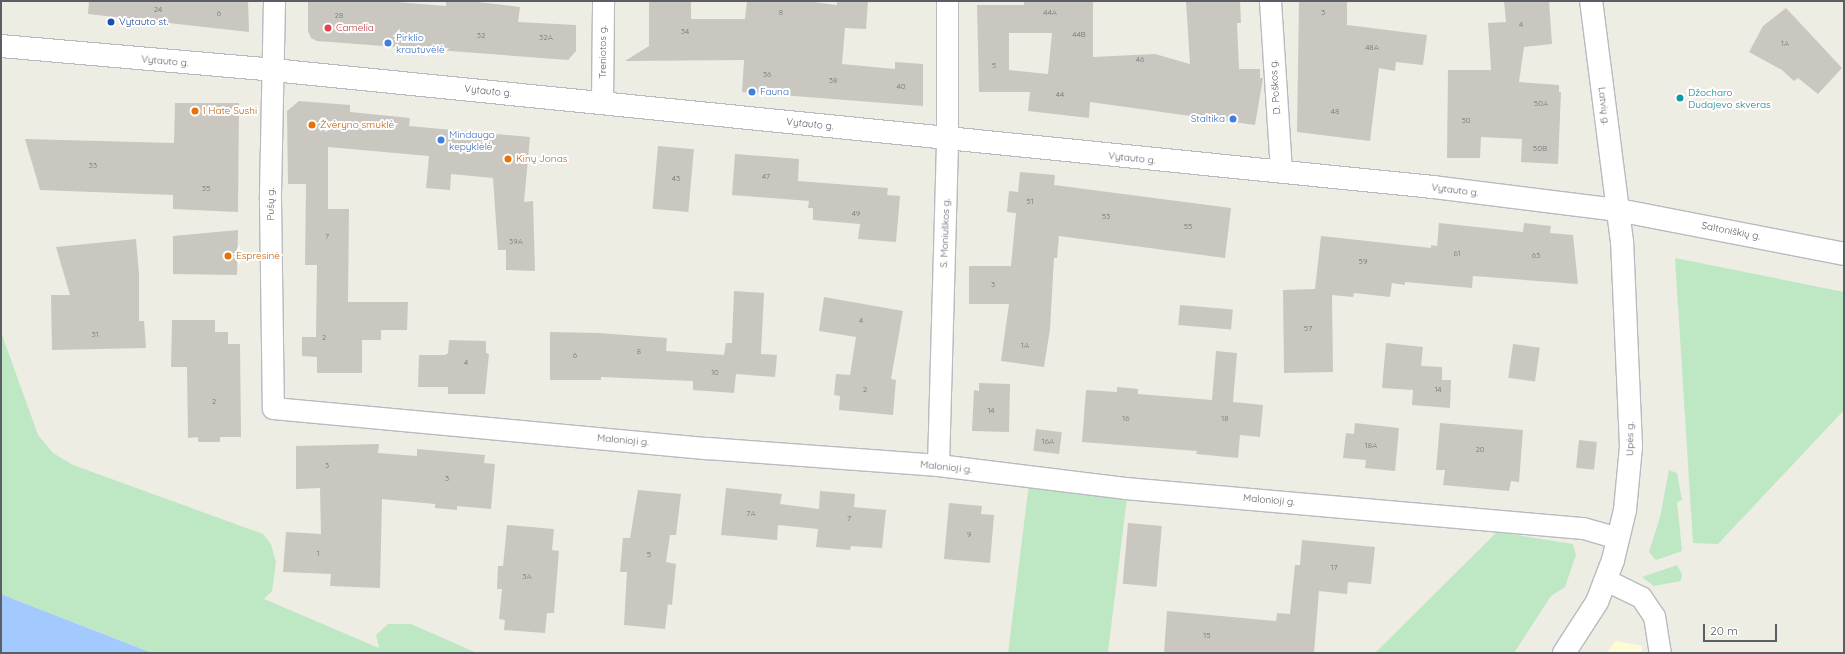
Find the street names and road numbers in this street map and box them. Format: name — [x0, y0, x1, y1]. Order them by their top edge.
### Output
street label: Treniotos g. — [597, 25, 609, 79]
street label: Vytauto g. — [141, 53, 189, 69]
street label: D. Poškos g. — [1267, 59, 1283, 115]
street label: Vytauto g. — [464, 83, 512, 99]
street label: Latvių g. — [1596, 86, 1612, 126]
street label: Vytauto g. — [786, 116, 834, 132]
street label: Vytauto g. — [1108, 150, 1156, 166]
street label: Vytauto g. — [1431, 181, 1479, 199]
street label: Pušų g. — [265, 188, 277, 220]
street label: S. Moniuškos g. — [938, 198, 952, 268]
street label: Saltoniškių g. — [1700, 219, 1762, 243]
street label: Upės g. — [1624, 422, 1636, 456]
street label: Malonioji g. — [597, 432, 649, 448]
street label: Malonioji g. — [919, 458, 973, 476]
street label: Malonioji g. — [1243, 492, 1295, 508]

